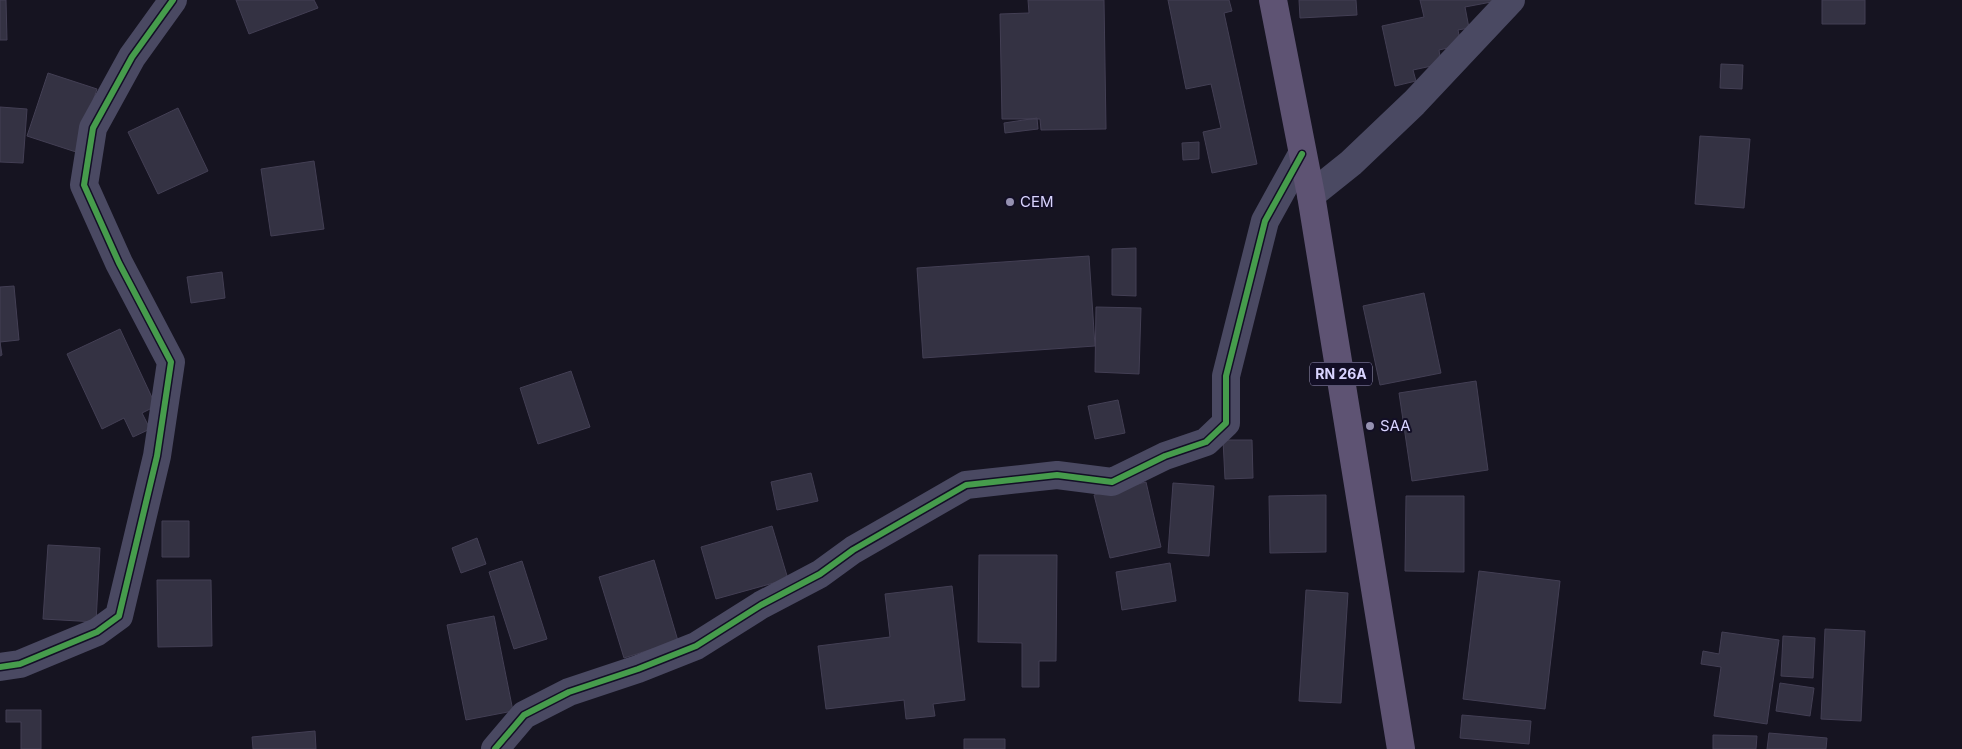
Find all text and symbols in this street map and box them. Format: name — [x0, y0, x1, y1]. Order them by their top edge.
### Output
place label: CEM — [1020, 192, 1054, 211]
marker: CEM — [1004, 196, 1016, 208]
road number: RN 26A — [1310, 362, 1372, 386]
place label: SAA — [1380, 416, 1411, 435]
marker: SAA — [1364, 420, 1376, 432]

